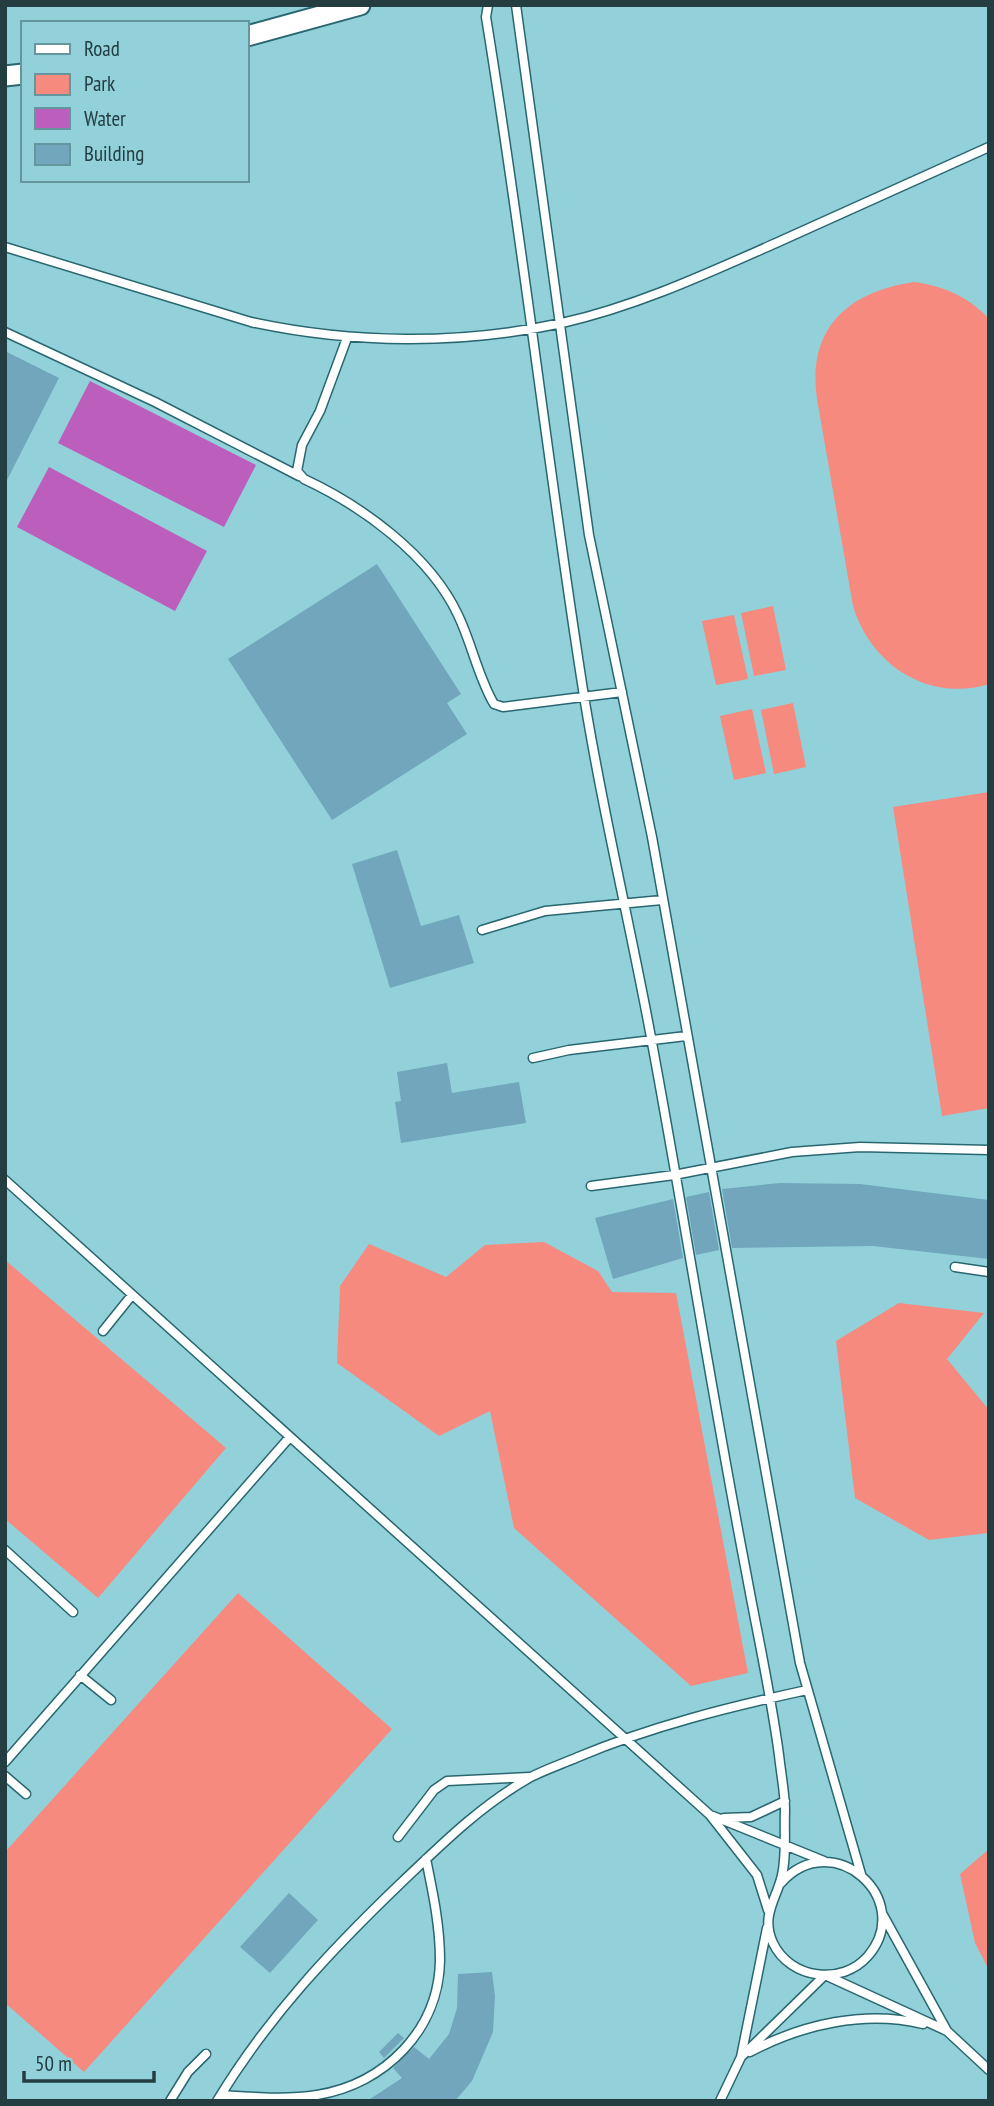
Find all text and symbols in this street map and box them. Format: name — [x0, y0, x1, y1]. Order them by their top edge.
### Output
legend — [21, 21, 248, 182]
text: Road — [84, 35, 120, 62]
text: Park — [84, 70, 115, 97]
text: Water — [84, 105, 126, 132]
text: Building — [84, 140, 144, 167]
scale bar — [24, 2039, 154, 2084]
text: 50 m — [35, 2050, 72, 2077]

